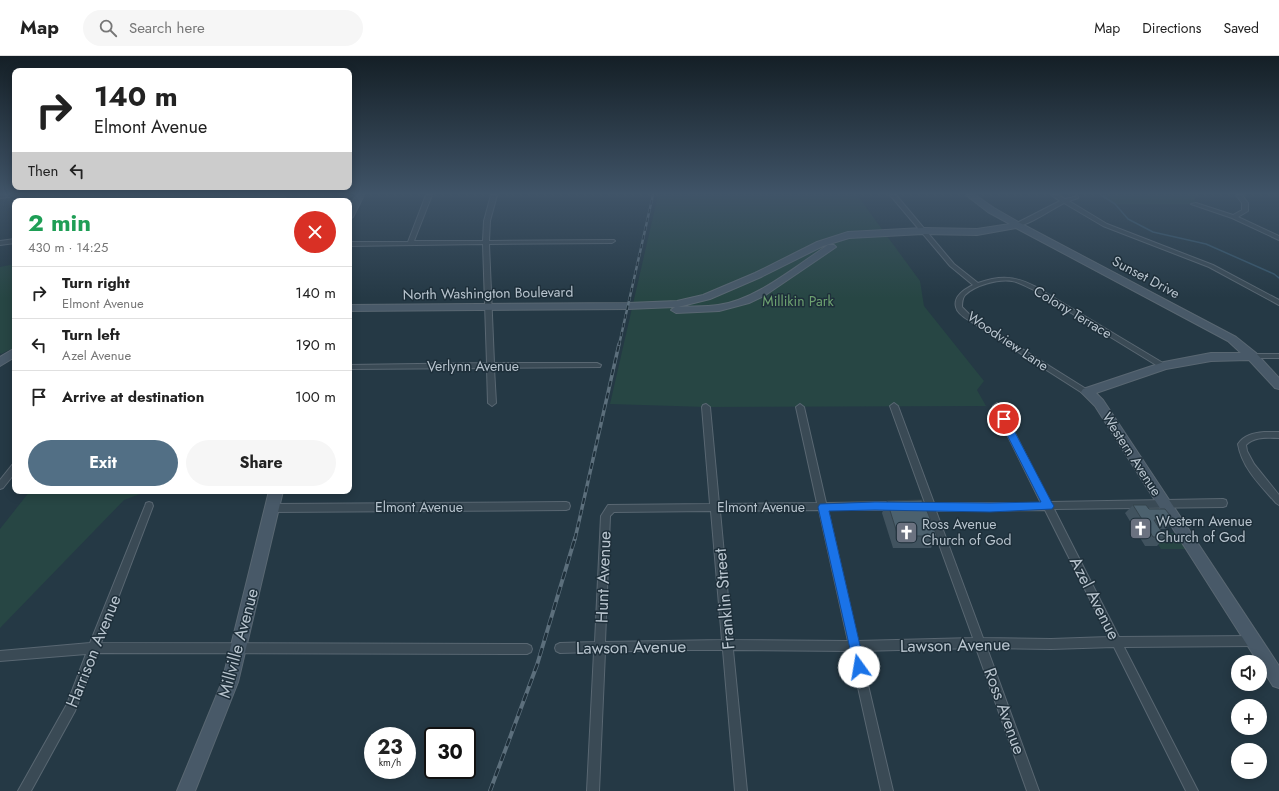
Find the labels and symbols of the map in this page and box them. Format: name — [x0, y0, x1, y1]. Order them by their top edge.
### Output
street label: Sunset Drive — [1109, 251, 1183, 303]
street label: Colony Terrace — [1030, 281, 1116, 343]
street label: North Washington Boulevard — [403, 282, 573, 304]
park label: Millikin Park — [762, 291, 835, 311]
street label: Woodview Lane — [963, 306, 1053, 376]
street label: Verlynn Avenue — [427, 356, 519, 376]
pin — [987, 402, 1021, 436]
street label: Western Avenue — [1097, 408, 1167, 500]
street label: Elmont Avenue — [375, 497, 463, 517]
street label: Elmont Avenue — [717, 497, 805, 517]
place label: Western Avenue Church of God — [1156, 511, 1252, 547]
place label: Ross Avenue Church of God — [922, 514, 1011, 550]
church icon: Western Avenue Church of God — [1128, 516, 1154, 542]
church icon: Ross Avenue Church of God — [894, 519, 920, 545]
street label: Hunt Avenue — [589, 530, 617, 623]
street label: Franklin Street — [708, 547, 740, 651]
street label: Azel Avenue — [1064, 552, 1126, 644]
street label: Millville Avenue — [212, 585, 264, 700]
street label: Harrison Avenue — [59, 591, 127, 711]
street label: Lawson Avenue — [900, 632, 1011, 658]
street label: Lawson Avenue — [576, 634, 687, 660]
position arrow — [838, 646, 880, 688]
street label: Ross Avenue — [978, 664, 1032, 758]
speed limit sign: 30 — [424, 727, 476, 779]

